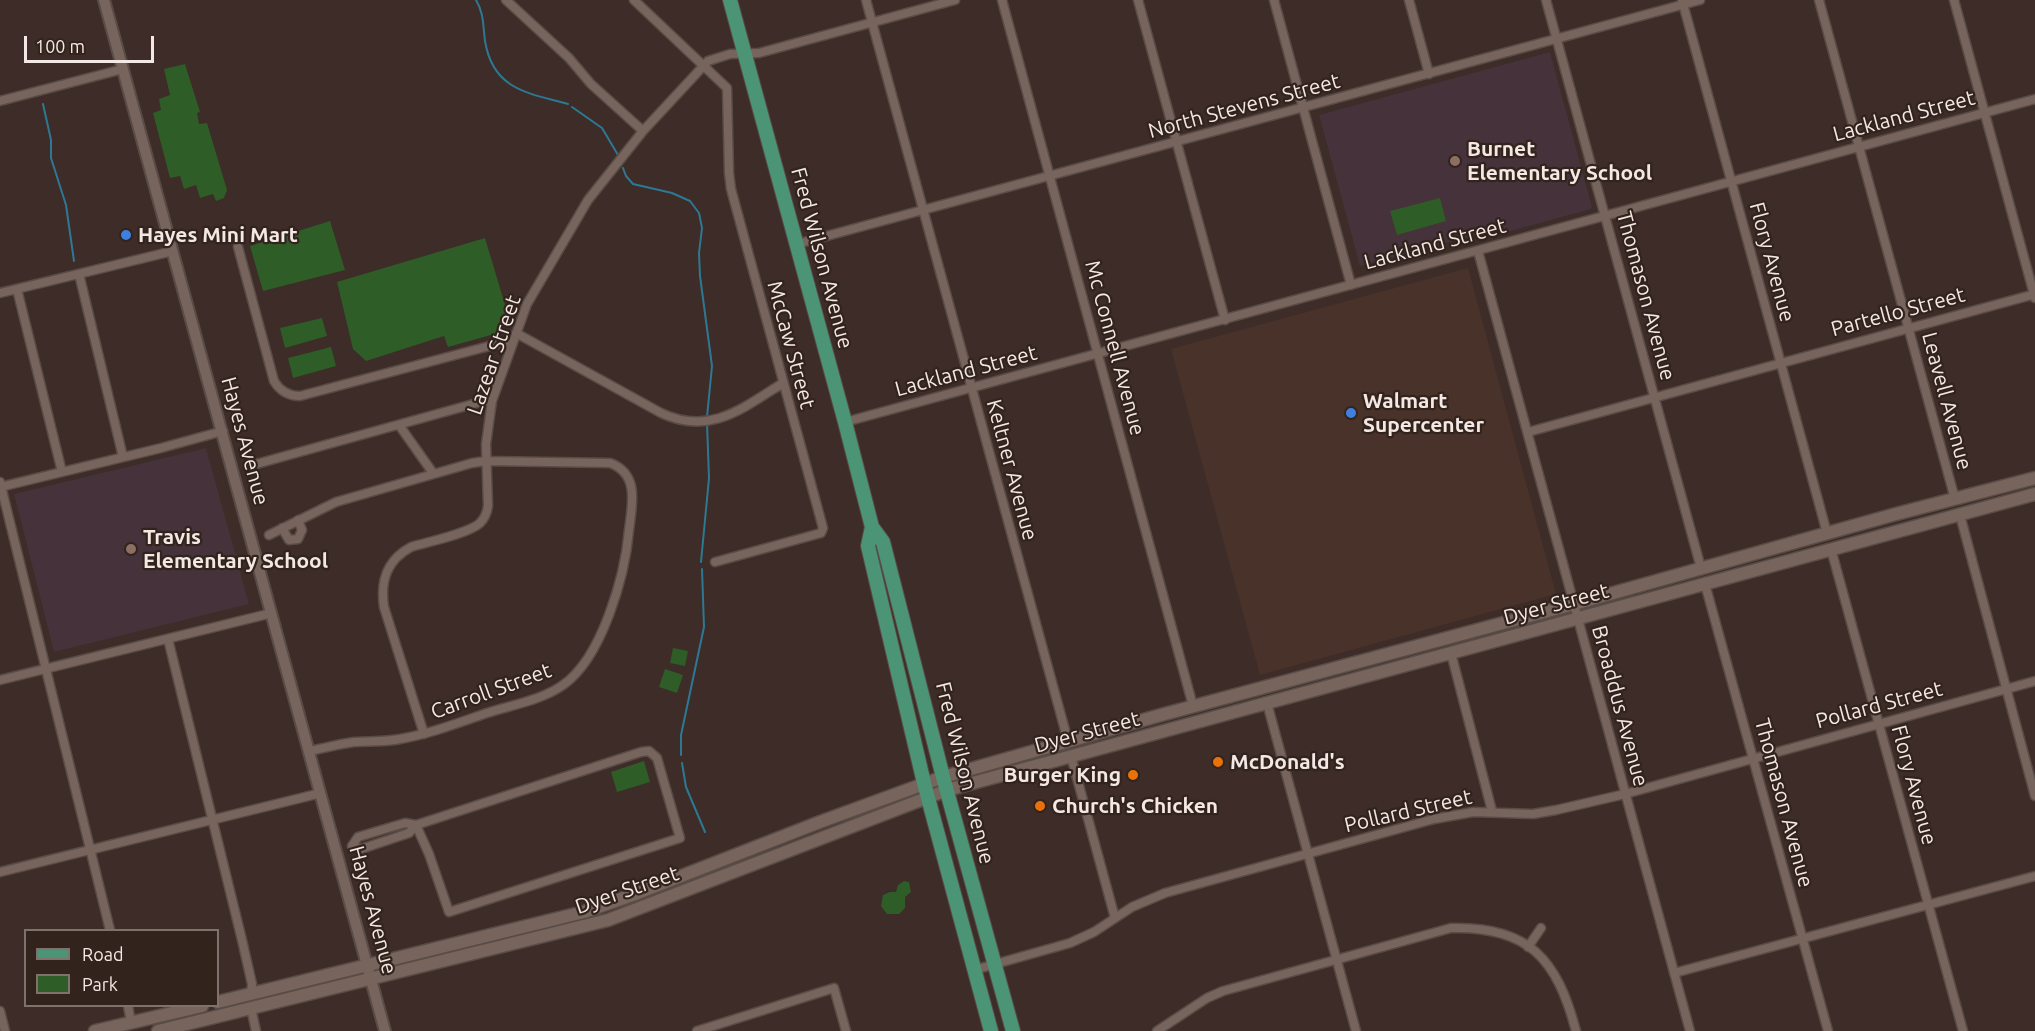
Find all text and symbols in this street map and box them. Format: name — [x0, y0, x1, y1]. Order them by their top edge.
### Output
scale bar — [27, 24, 158, 62]
text: 100 m — [35, 36, 85, 56]
street label: North Stevens Street — [1145, 68, 1343, 144]
street label: Lackland Street — [1830, 85, 1978, 147]
place label: Burnet Elementary School — [1467, 136, 1652, 186]
marker: Burnet Elementary School — [1448, 154, 1462, 168]
street label: Fred Wilson Avenue — [786, 165, 858, 351]
street label: Flory Avenue — [1744, 199, 1800, 325]
street label: Thomason Avenue — [1611, 209, 1681, 383]
street label: Lackland Street — [1361, 213, 1509, 275]
place label: Hayes Mini Mart — [138, 222, 298, 248]
marker: Hayes Mini Mart — [119, 228, 133, 242]
street label: Mc Connell Avenue — [1080, 258, 1150, 438]
street label: McCaw Street — [762, 278, 820, 412]
street label: Partello Street — [1828, 282, 1968, 342]
street label: Lazear Street — [462, 292, 526, 418]
street label: Leavell Avenue — [1917, 329, 1977, 473]
street label: Lackland Street — [892, 340, 1040, 402]
street label: Hayes Avenue — [216, 374, 274, 508]
place label: Walmart Supercenter — [1363, 388, 1484, 438]
street label: Keltner Avenue — [981, 397, 1043, 543]
marker: Walmart Supercenter — [1344, 406, 1358, 420]
place label: Travis Elementary School — [143, 524, 328, 574]
marker: Travis Elementary School — [124, 542, 138, 556]
street label: Dyer Street — [1501, 578, 1611, 630]
street label: Broaddus Avenue — [1586, 623, 1654, 789]
street label: Carroll Street — [427, 658, 555, 724]
street label: Pollard Street — [1813, 676, 1945, 734]
street label: Fred Wilson Avenue — [930, 679, 1000, 867]
street label: Dyer Street — [1032, 706, 1142, 758]
street label: Thomason Avenue — [1749, 716, 1819, 890]
street label: Flory Avenue — [1886, 722, 1942, 848]
place label: McDonald's — [1230, 749, 1345, 775]
marker: McDonald's — [1211, 755, 1225, 769]
place label: Burger King — [1004, 762, 1121, 788]
marker: Burger King — [1126, 768, 1140, 782]
street label: Pollard Street — [1342, 784, 1474, 838]
place label: Church's Chicken — [1052, 793, 1218, 819]
marker: Church's Chicken — [1033, 799, 1047, 813]
street label: Hayes Avenue — [344, 843, 402, 977]
street label: Dyer Street — [572, 861, 682, 919]
legend — [24, 929, 219, 1007]
text: Road — [82, 944, 124, 964]
text: Park — [82, 974, 118, 994]

